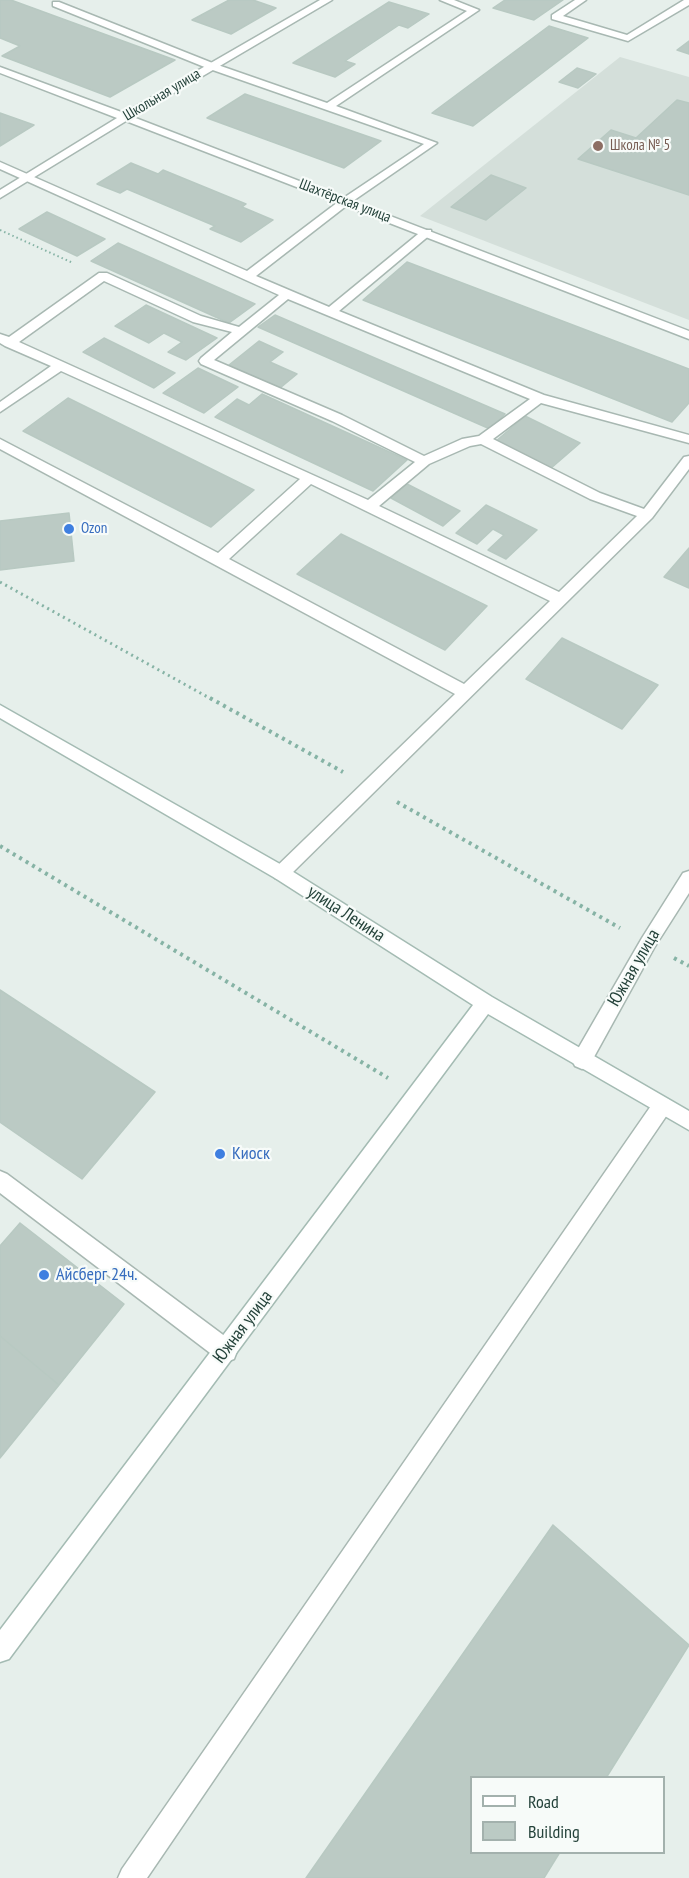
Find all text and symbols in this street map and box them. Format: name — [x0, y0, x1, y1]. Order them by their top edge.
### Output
street label: Школьная улица — [120, 65, 204, 125]
place label: Школа № 5 — [610, 137, 670, 155]
marker: Школа № 5 — [591, 139, 605, 153]
street label: Шахтёрская улица — [297, 175, 393, 227]
place label: Ozon — [81, 520, 107, 538]
marker: Ozon — [62, 522, 76, 536]
street label: улица Ленина — [303, 881, 389, 947]
street label: Южная улица — [603, 926, 665, 1010]
place label: Киоск — [232, 1143, 270, 1165]
marker: Киоск — [213, 1147, 227, 1161]
place label: Айсберг 24ч. — [56, 1264, 138, 1286]
marker: Айсберг 24ч. — [37, 1268, 51, 1282]
street label: Южная улица — [209, 1286, 277, 1368]
legend — [470, 1776, 665, 1854]
text: Road — [528, 1790, 559, 1813]
text: Building — [528, 1820, 580, 1843]

